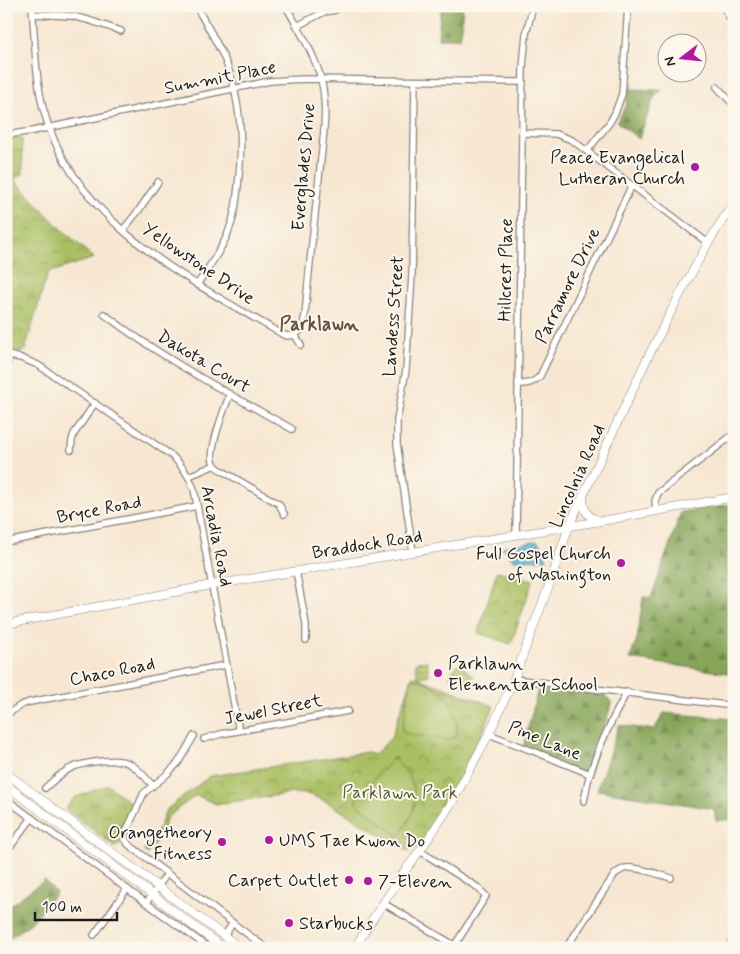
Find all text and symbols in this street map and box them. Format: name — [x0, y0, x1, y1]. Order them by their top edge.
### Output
north arrow — [658, 32, 708, 82]
text: N — [661, 54, 680, 68]
street label: Summit Place — [162, 55, 278, 101]
street label: Everglades Drive — [286, 102, 323, 232]
place label: Peace Evangelical Lutheran Church — [550, 146, 685, 191]
marker: Peace Evangelical Lutheran Church — [689, 161, 701, 173]
street label: Yellowstone Drive — [137, 217, 260, 310]
street label: Hillcrest Place — [493, 218, 519, 322]
street label: Parramore Drive — [529, 223, 606, 348]
street label: Landess Street — [378, 255, 410, 377]
district label: Parklawn — [279, 312, 359, 337]
street label: Dakota Court — [153, 325, 254, 399]
street label: Lincolnia Road — [544, 421, 611, 532]
street label: Arcadia Road — [194, 484, 238, 589]
street label: Bryce Road — [55, 490, 144, 530]
street label: Braddock Road — [310, 524, 424, 566]
place label: Full Gospel Church of Washington — [476, 542, 611, 589]
marker: Full Gospel Church of Washington — [615, 557, 627, 569]
street label: Chaco Road — [67, 652, 157, 692]
place label: Parklawn Elementary School — [448, 652, 598, 697]
marker: Parklawn Elementary School — [432, 667, 444, 679]
street label: Jewel Street — [222, 689, 325, 731]
street label: Pine Lane — [505, 715, 585, 766]
park label: Parklawn Park — [342, 781, 458, 805]
place label: Orangetheory Fitness — [109, 821, 212, 866]
place label: UMS Tae Kwon Do — [279, 829, 425, 853]
marker: UMS Tae Kwon Do — [263, 834, 275, 846]
marker: Orangetheory Fitness — [216, 836, 228, 848]
place label: Carpet Outlet — [228, 869, 339, 893]
place label: 7-Eleven — [378, 870, 452, 894]
marker: Carpet Outlet — [343, 874, 355, 886]
marker: 7-Eleven — [362, 875, 374, 887]
scale bar — [35, 889, 118, 921]
text: 100 m — [42, 898, 82, 918]
place label: Starbucks — [299, 912, 373, 936]
marker: Starbucks — [283, 917, 295, 929]

